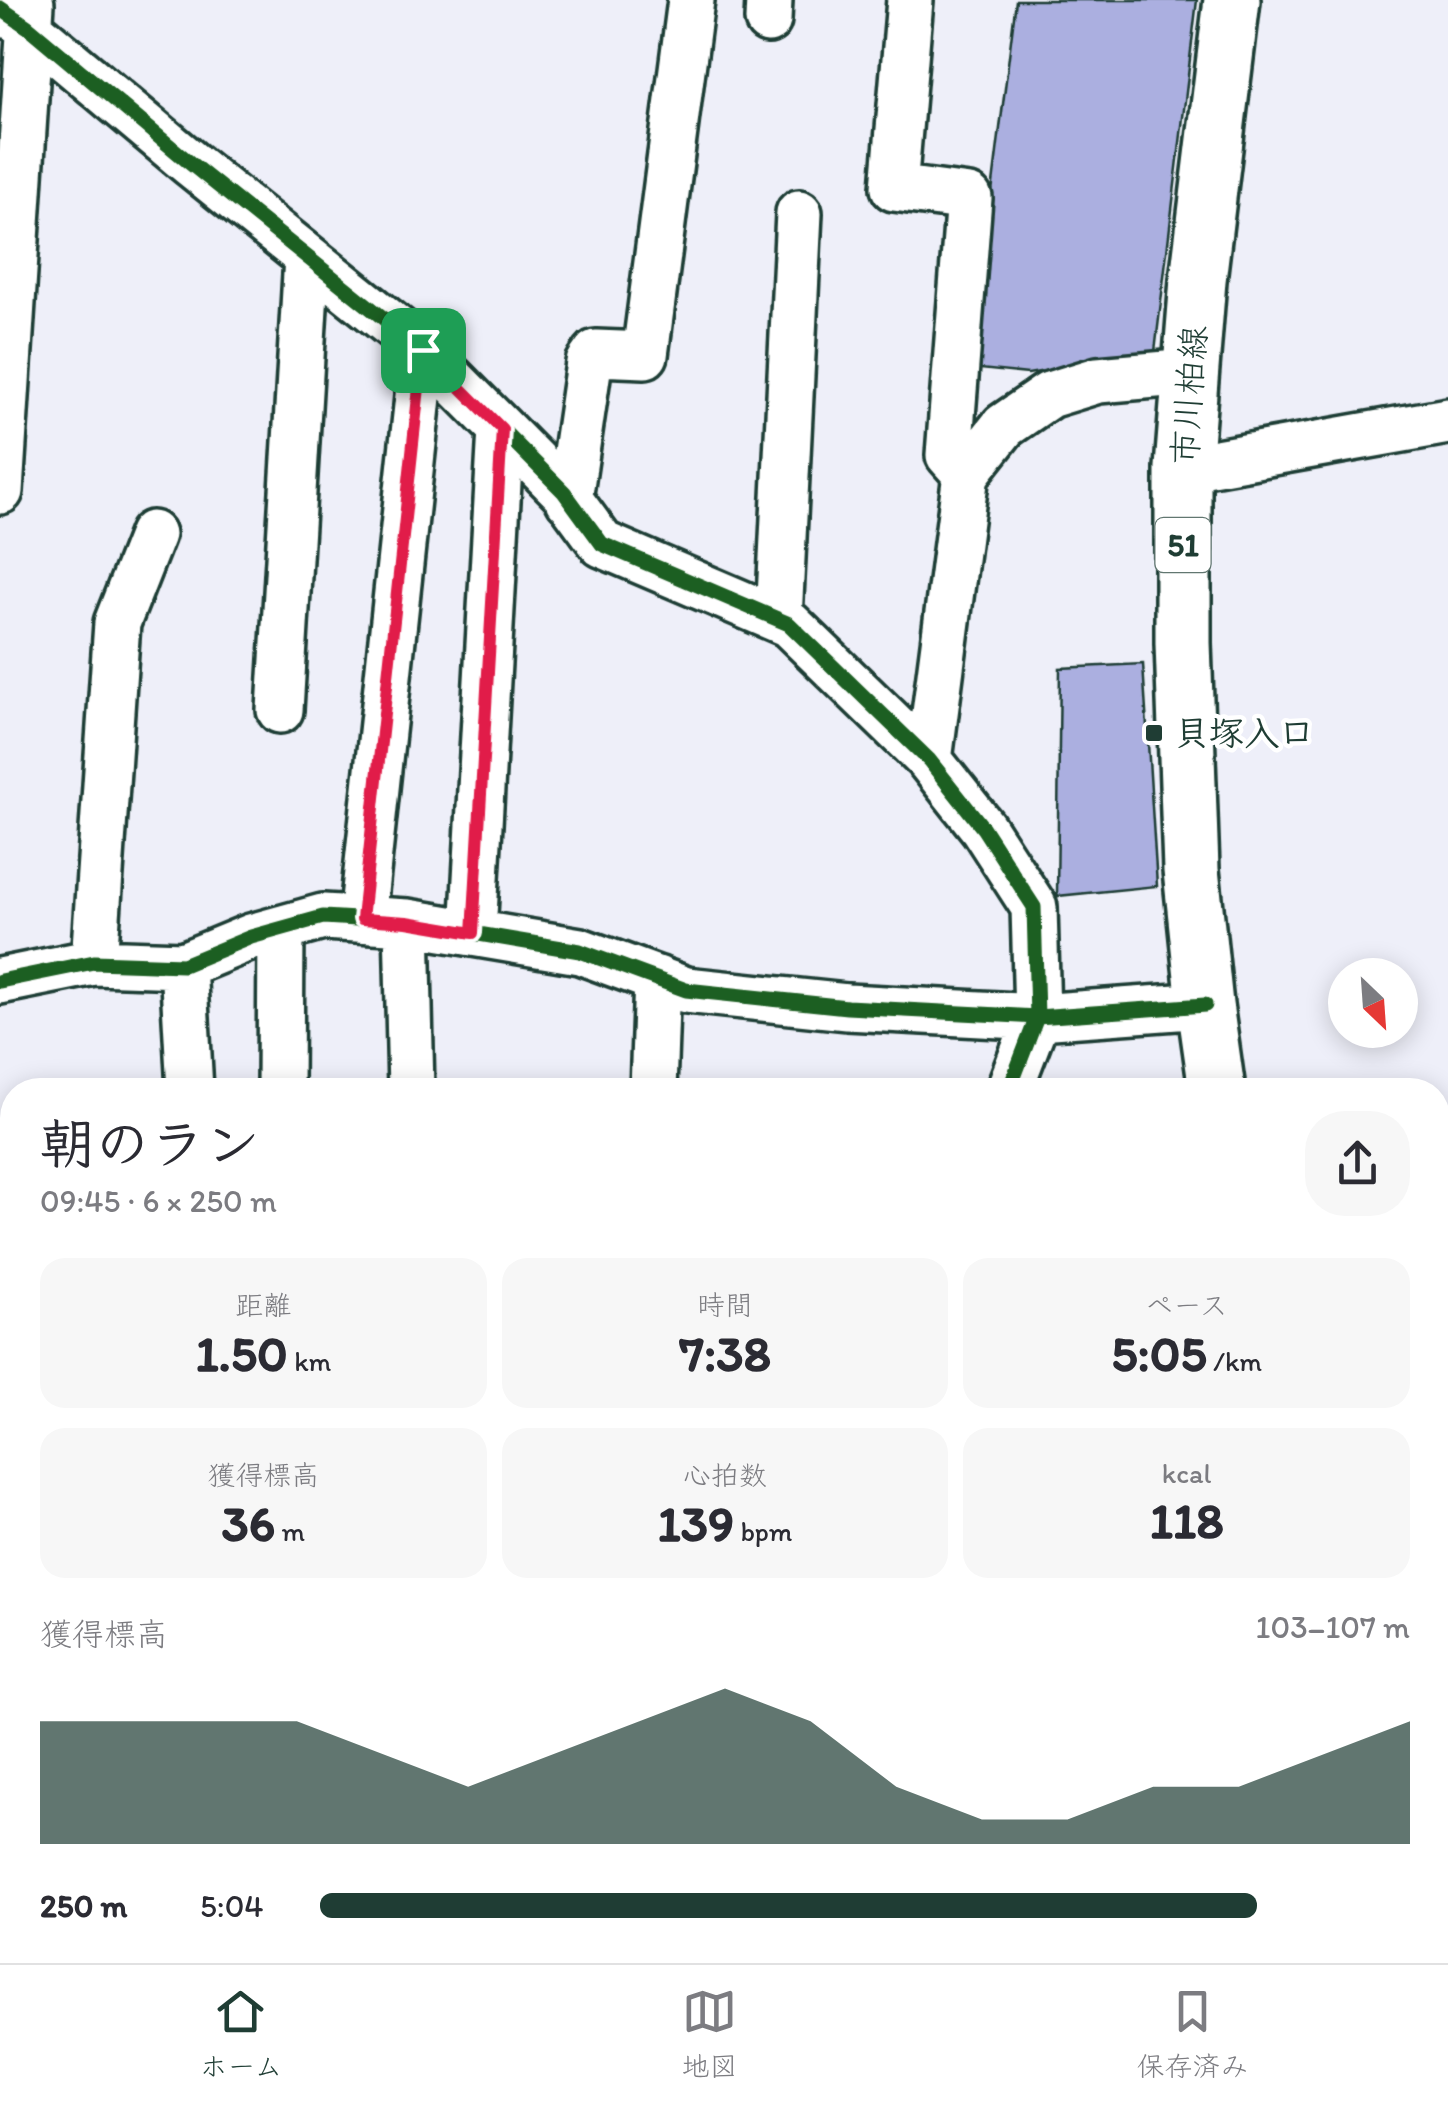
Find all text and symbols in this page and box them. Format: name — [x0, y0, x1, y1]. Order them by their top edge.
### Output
pin — [381, 308, 466, 393]
icon: arrive — [396, 323, 451, 378]
street label: 市川柏線 — [1163, 324, 1215, 466]
road number: 51 — [1156, 518, 1210, 572]
place label: 貝塚入口 — [1174, 712, 1314, 754]
marker: 貝塚入口 — [1143, 722, 1165, 744]
north arrow — [1328, 958, 1418, 1048]
map controls — [1328, 958, 1418, 1048]
text: 朝のラン — [40, 1111, 260, 1177]
button: share — [1305, 1111, 1410, 1216]
text: 09:45 · 6 × 250 m — [40, 1182, 277, 1220]
text: 距離 — [235, 1288, 291, 1322]
text: 時間 — [697, 1288, 753, 1322]
text: ペース — [1145, 1288, 1228, 1322]
text: 1.50 — [195, 1323, 288, 1384]
text: 7:38 — [679, 1323, 771, 1384]
text: 5:05 — [1111, 1323, 1207, 1384]
text: km — [288, 1344, 331, 1378]
text: /km — [1207, 1344, 1262, 1378]
text: kcal — [1162, 1456, 1212, 1490]
text: 獲得標高 — [207, 1458, 319, 1492]
text: 心拍数 — [683, 1458, 767, 1492]
text: 118 — [1150, 1490, 1224, 1551]
text: 36 — [222, 1493, 275, 1554]
text: 139 — [658, 1493, 734, 1554]
text: m — [275, 1514, 305, 1548]
text: bpm — [734, 1514, 792, 1548]
text: 103–107 m — [1256, 1608, 1410, 1646]
text: 獲得標高 — [40, 1615, 168, 1653]
text: 250 m — [40, 1887, 127, 1925]
text: 5:04 — [200, 1887, 264, 1925]
tab: ホーム — [200, 1984, 282, 2084]
tab: 地図 — [681, 1984, 737, 2084]
tab: 保存済み — [1136, 1984, 1248, 2084]

